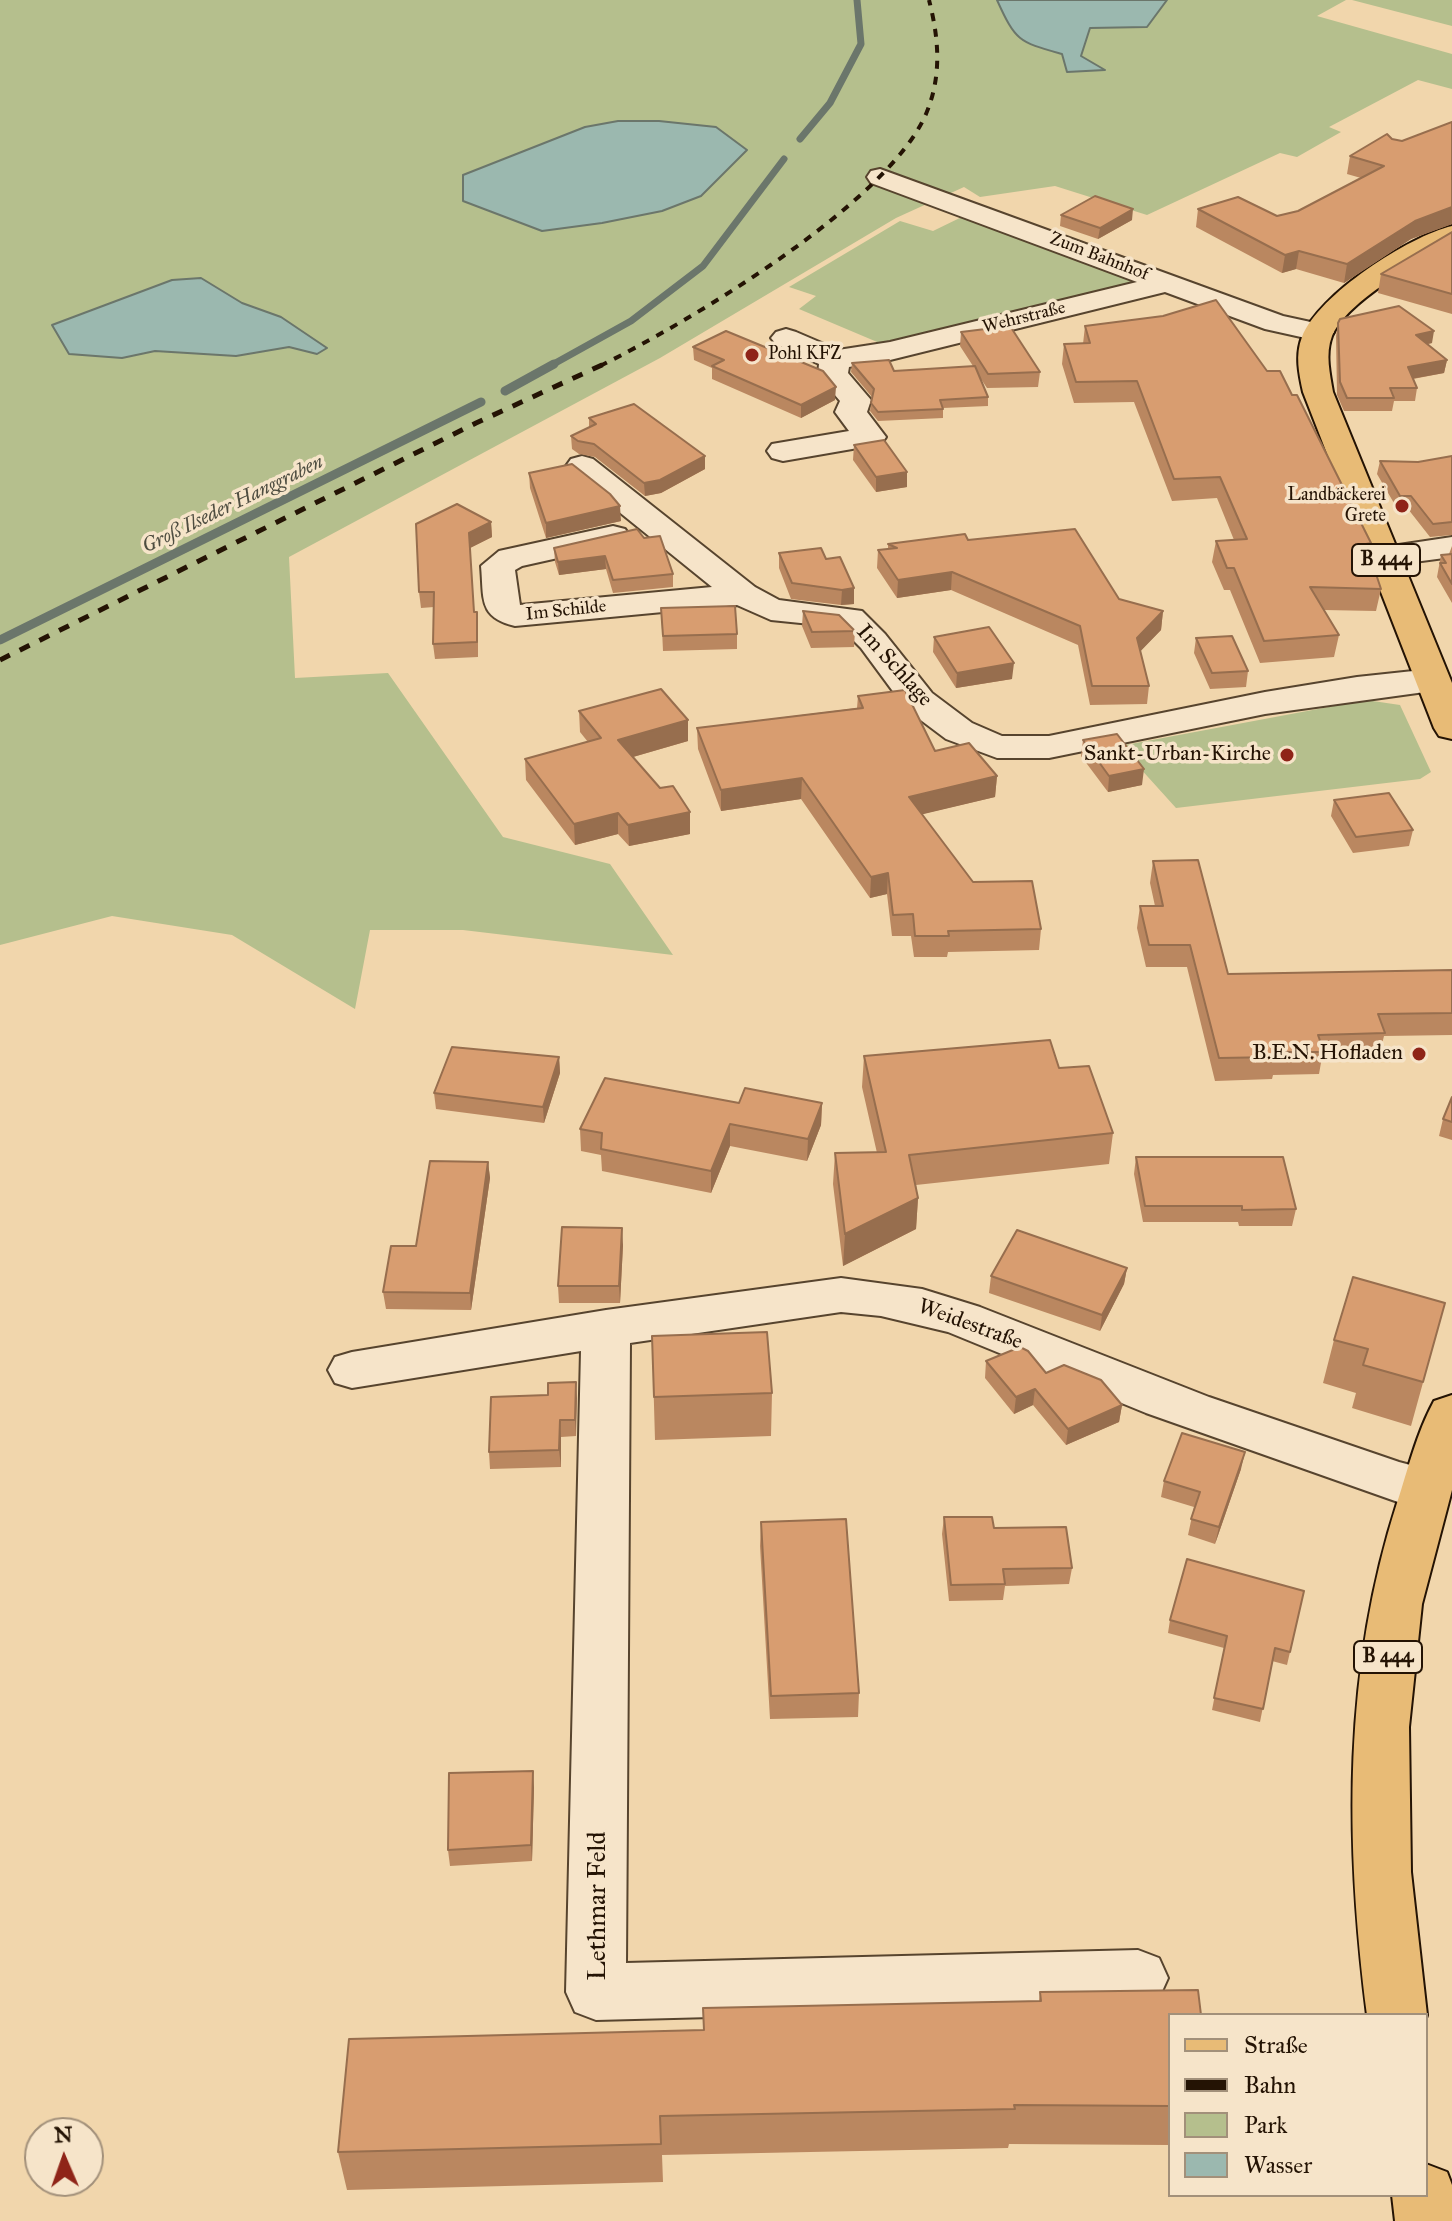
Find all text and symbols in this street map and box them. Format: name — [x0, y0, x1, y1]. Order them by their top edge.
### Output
street label: Zum Bahnhof — [1046, 228, 1152, 286]
street label: Wehrstraße — [980, 297, 1068, 339]
place label: Pohl KFZ — [768, 344, 842, 366]
marker: Pohl KFZ — [743, 346, 761, 364]
water label: Groß Ilseder Hanggraben — [139, 451, 327, 559]
place label: Landbäckerei Grete — [1288, 485, 1386, 528]
marker: Landbäckerei Grete — [1393, 497, 1411, 515]
road number: B 444 — [1352, 544, 1420, 576]
street label: Im Schilde — [525, 596, 607, 626]
street label: Im Schlage — [850, 619, 938, 713]
place label: Sankt-Urban-Kirche — [1084, 742, 1271, 768]
marker: Sankt-Urban-Kirche — [1278, 746, 1296, 764]
place label: B.E.N. Hofladen — [1252, 1041, 1403, 1067]
marker: B.E.N. Hofladen — [1410, 1045, 1428, 1063]
street label: Weidestraße — [914, 1294, 1026, 1356]
road number: B 444 — [1354, 1641, 1422, 1673]
street label: Lethmar Feld — [583, 1831, 615, 1981]
legend — [1168, 2013, 1428, 2197]
text: Straße — [1244, 2030, 1308, 2060]
text: Bahn — [1244, 2070, 1296, 2100]
text: Park — [1244, 2110, 1287, 2140]
north arrow — [24, 2117, 104, 2197]
text: N — [53, 2121, 73, 2148]
text: Wasser — [1244, 2150, 1312, 2180]

